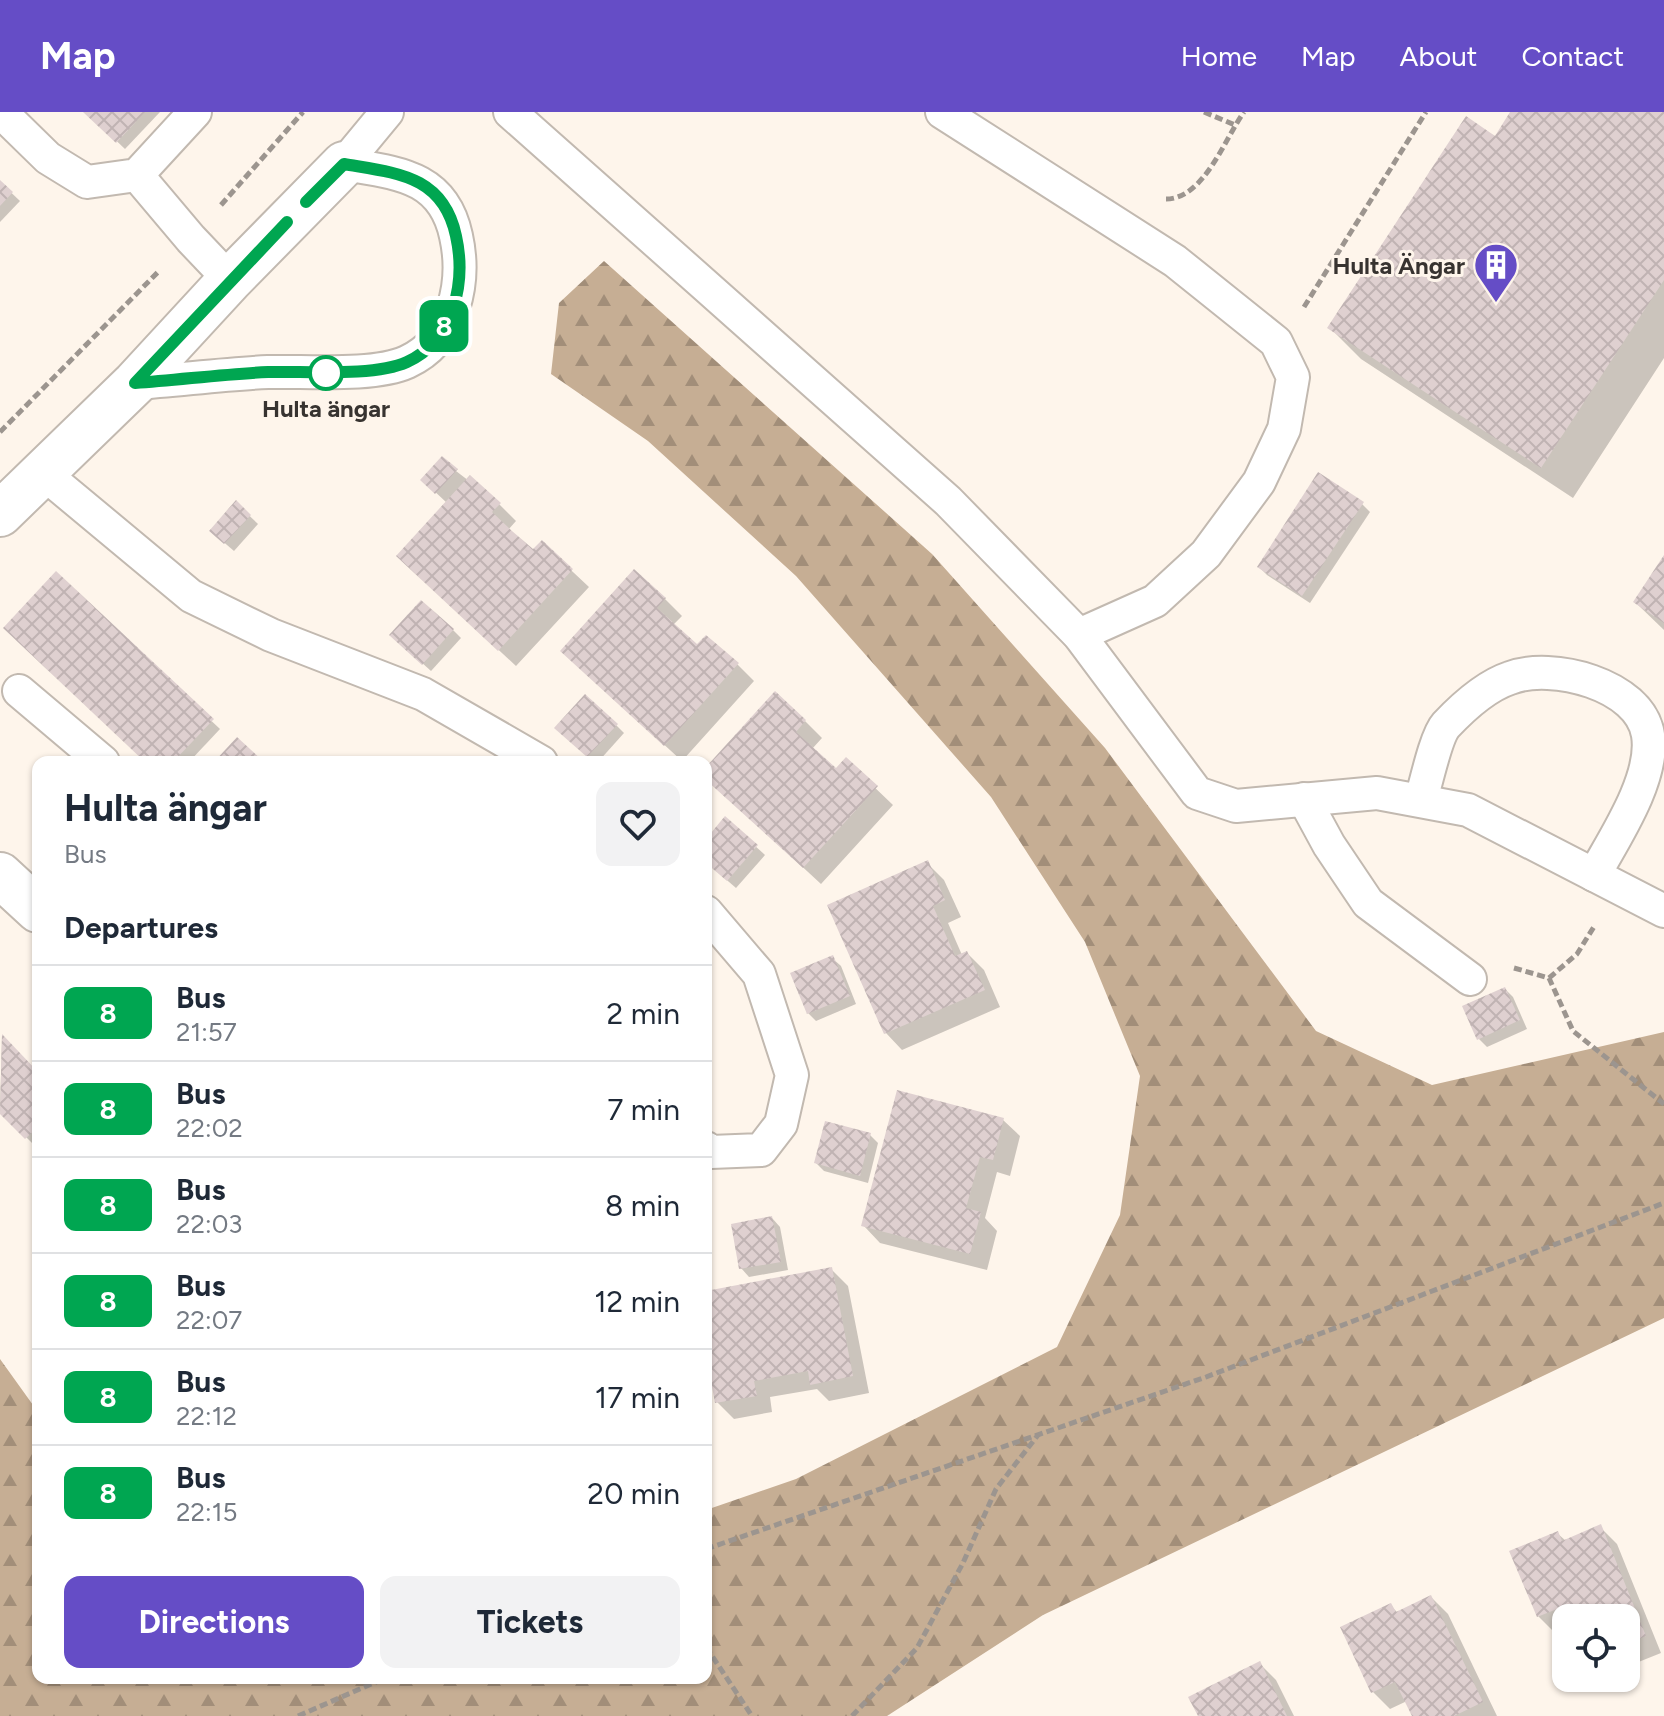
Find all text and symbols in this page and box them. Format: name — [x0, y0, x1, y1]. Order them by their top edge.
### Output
text: Map — [40, 33, 116, 79]
text: Home — [1181, 39, 1257, 73]
text: Map — [1301, 39, 1356, 73]
text: About — [1400, 39, 1477, 73]
text: Contact — [1521, 39, 1624, 73]
building icon: Hulta Ängar — [1472, 241, 1520, 304]
place label: Hulta Ängar — [1332, 251, 1465, 280]
line badge: 8 — [418, 300, 470, 352]
text: 8 — [435, 309, 453, 343]
marker: Hulta ängar — [309, 356, 343, 390]
place label: Hulta ängar — [262, 394, 390, 423]
button: heart — [596, 782, 680, 866]
text: Hulta ängar — [64, 785, 267, 831]
text: Bus — [64, 838, 107, 870]
text: Departures — [64, 909, 218, 946]
text: Bus — [176, 979, 225, 1016]
text: 2 min — [607, 995, 680, 1032]
text: 8 — [99, 996, 117, 1030]
text: 21:57 — [176, 1016, 237, 1048]
text: Bus — [176, 1075, 225, 1112]
text: 7 min — [607, 1091, 680, 1128]
text: 8 — [99, 1092, 117, 1126]
text: 22:02 — [176, 1112, 243, 1144]
text: Bus — [176, 1171, 225, 1208]
text: 8 min — [605, 1187, 680, 1224]
text: 8 — [99, 1188, 117, 1222]
text: 22:03 — [176, 1208, 242, 1240]
text: Bus — [176, 1267, 225, 1304]
text: 12 min — [594, 1283, 680, 1320]
text: 8 — [99, 1284, 117, 1318]
text: 22:07 — [176, 1304, 242, 1336]
text: Bus — [176, 1363, 225, 1400]
text: 17 min — [595, 1379, 680, 1416]
text: 8 — [99, 1380, 117, 1414]
text: 22:12 — [176, 1400, 237, 1432]
text: Bus — [176, 1459, 225, 1496]
text: 20 min — [587, 1475, 680, 1512]
text: 8 — [99, 1476, 117, 1510]
text: 22:15 — [176, 1496, 237, 1528]
button: Directions — [64, 1576, 364, 1668]
button: Tickets — [380, 1576, 680, 1668]
map controls — [1552, 1604, 1640, 1692]
button: locate — [1552, 1604, 1640, 1692]

